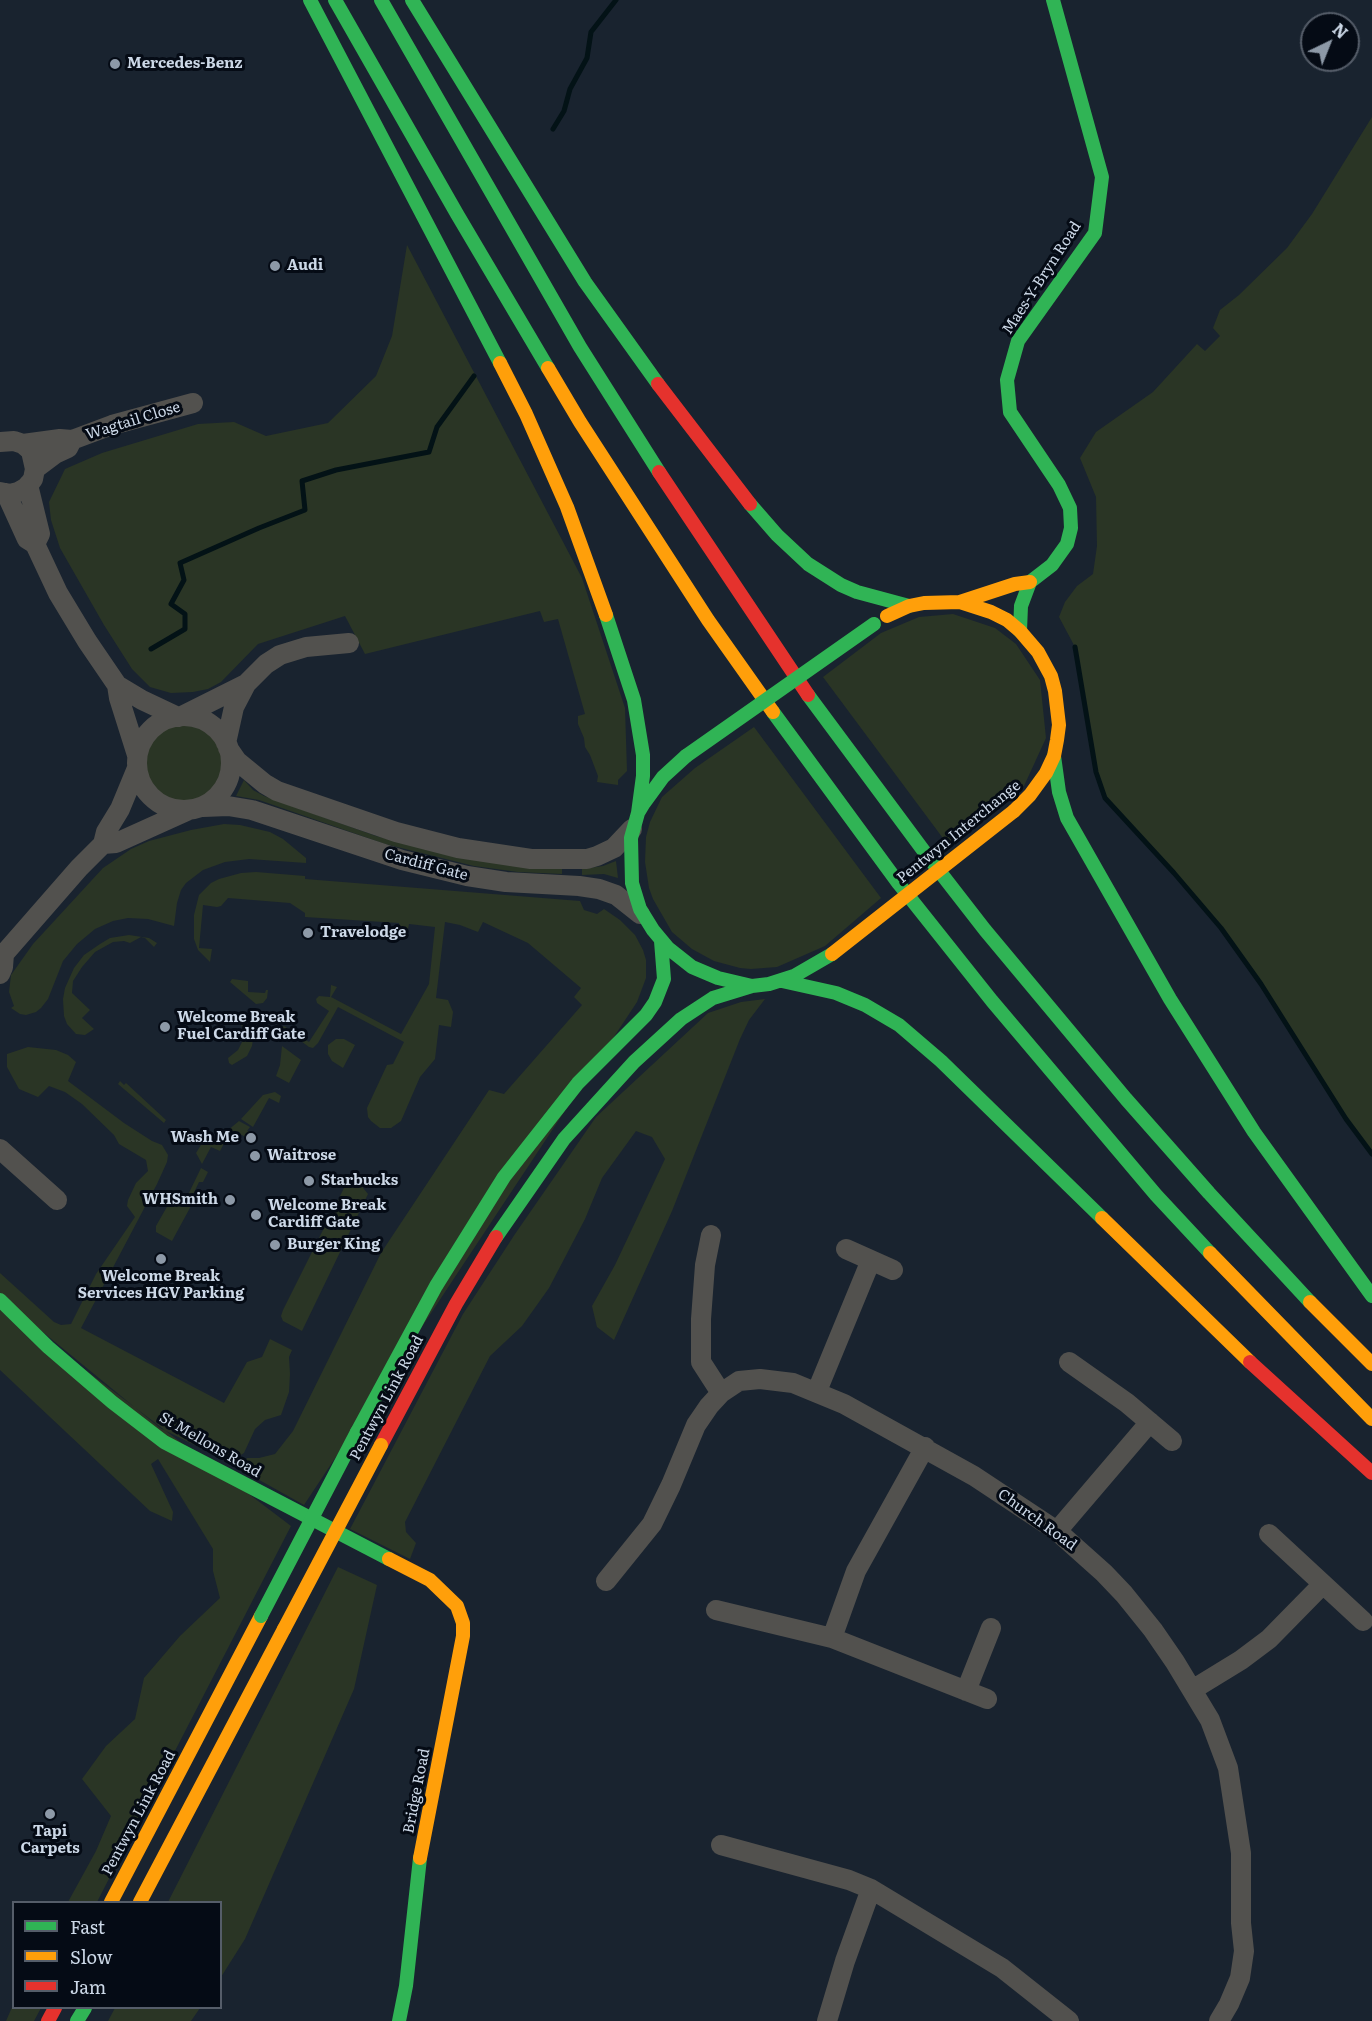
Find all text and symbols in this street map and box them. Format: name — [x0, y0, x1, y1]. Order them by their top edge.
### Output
north arrow — [1300, 12, 1360, 72]
text: N — [1328, 17, 1354, 44]
place label: Mercedes-Benz — [127, 55, 242, 73]
marker: Mercedes-Benz — [108, 57, 122, 71]
street label: Maes-Y-Bryn Road — [999, 218, 1085, 338]
place label: Audi — [287, 257, 323, 275]
marker: Audi — [268, 259, 282, 273]
street label: Wagtail Close — [84, 398, 182, 444]
street label: Pentwyn Interchange — [894, 777, 1024, 887]
street label: Cardiff Gate — [382, 845, 470, 885]
place label: Travelodge — [320, 924, 406, 942]
marker: Travelodge — [301, 926, 315, 940]
place label: Welcome Break Fuel Cardiff Gate — [177, 1009, 305, 1044]
marker: Welcome Break Fuel Cardiff Gate — [158, 1020, 172, 1034]
place label: Wash Me — [170, 1129, 239, 1147]
marker: Wash Me — [244, 1131, 258, 1145]
place label: Waitrose — [267, 1147, 336, 1165]
marker: Waitrose — [248, 1149, 262, 1163]
place label: Starbucks — [321, 1172, 398, 1190]
marker: Starbucks — [302, 1174, 316, 1188]
place label: WHSmith — [143, 1191, 218, 1209]
marker: WHSmith — [223, 1193, 237, 1207]
place label: Welcome Break Cardiff Gate — [268, 1197, 386, 1232]
marker: Welcome Break Cardiff Gate — [249, 1208, 263, 1222]
place label: Burger King — [287, 1236, 380, 1254]
marker: Burger King — [268, 1238, 282, 1252]
marker: Welcome Break Services HGV Parking — [154, 1252, 168, 1266]
place label: Welcome Break Services HGV Parking — [78, 1268, 244, 1303]
street label: Pentwyn Link Road — [346, 1332, 428, 1464]
street label: St Mellons Road — [156, 1409, 264, 1481]
street label: Church Road — [994, 1485, 1080, 1555]
street label: Pentwyn Link Road — [98, 1747, 180, 1879]
street label: Bridge Road — [400, 1747, 434, 1835]
marker: Tapi Carpets — [43, 1807, 57, 1821]
place label: Tapi Carpets — [20, 1823, 80, 1858]
legend — [12, 1901, 222, 2009]
text: Fast — [70, 1913, 105, 1940]
text: Slow — [70, 1943, 112, 1970]
text: Jam — [70, 1973, 106, 2000]

